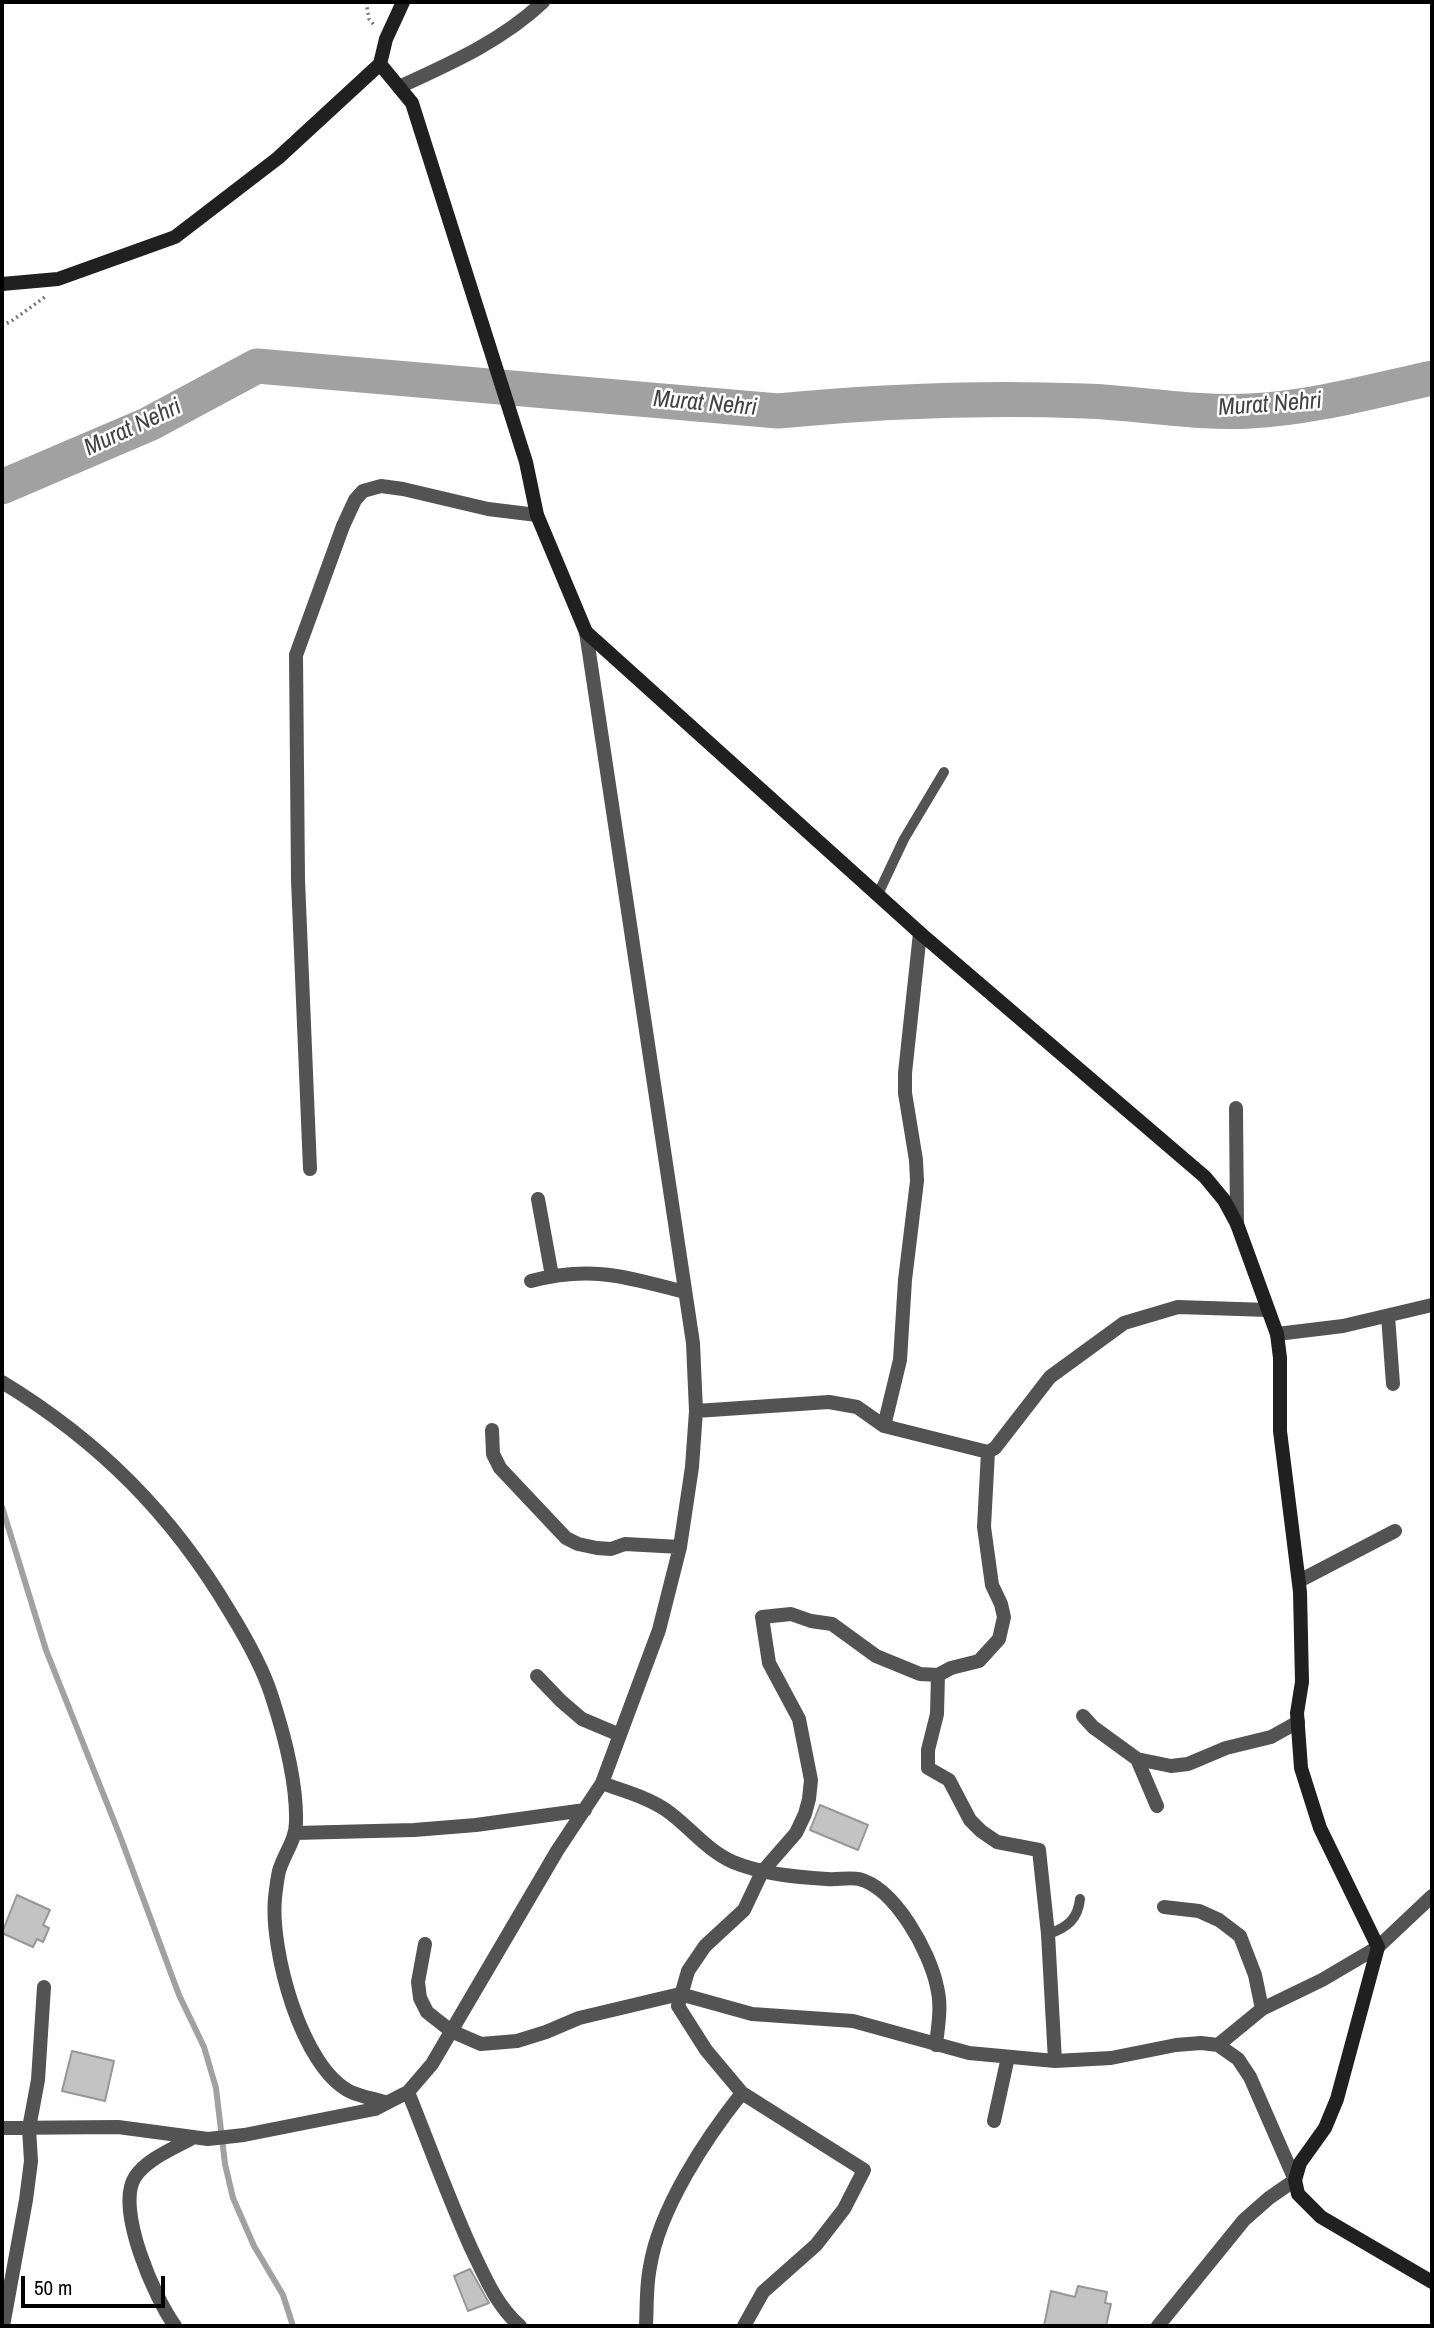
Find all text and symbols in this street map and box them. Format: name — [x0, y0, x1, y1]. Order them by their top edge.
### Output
water label: Murat Nehri — [652, 385, 758, 423]
water label: Murat Nehri — [1217, 387, 1323, 423]
water label: Murat Nehri — [80, 393, 186, 463]
scale bar — [24, 2262, 168, 2306]
text: 50 m — [34, 2273, 72, 2302]

